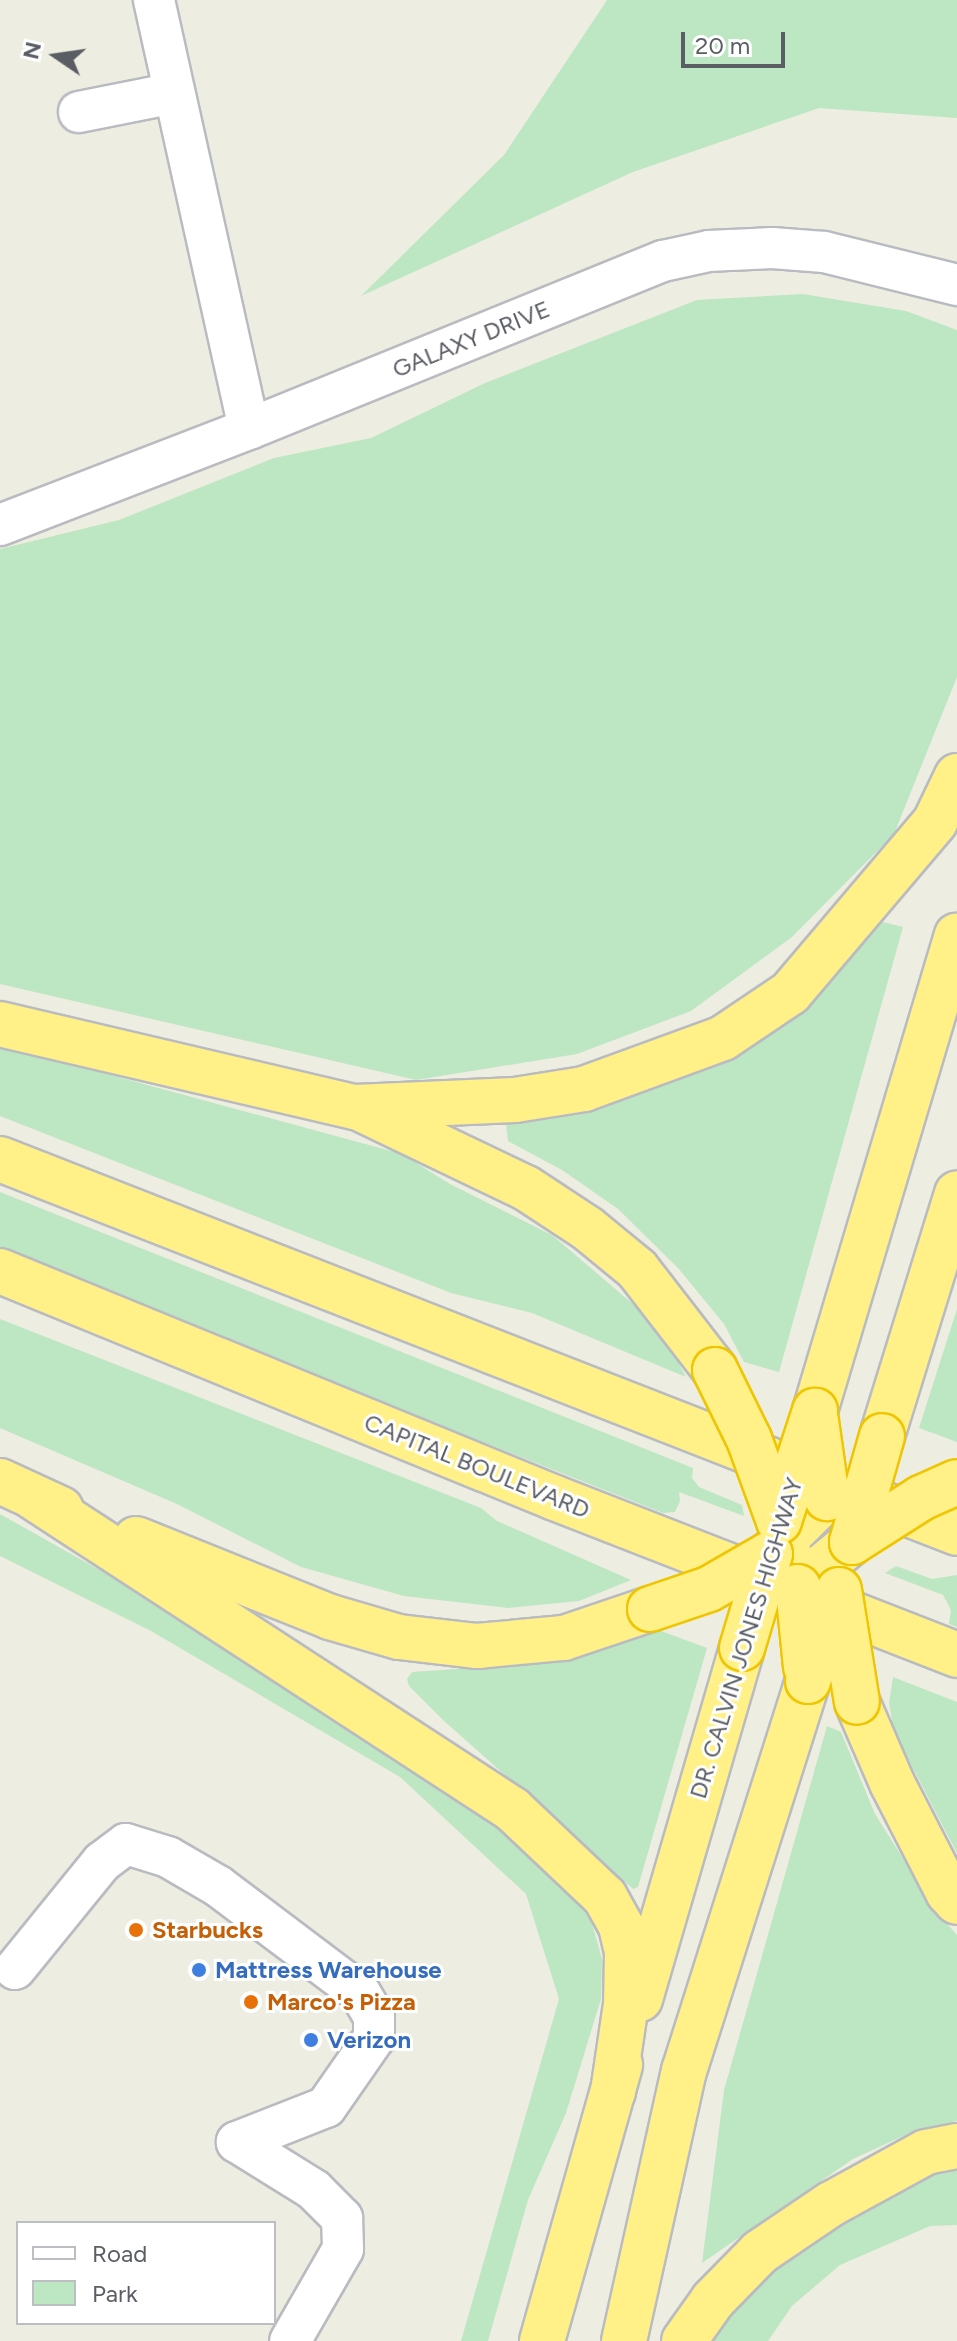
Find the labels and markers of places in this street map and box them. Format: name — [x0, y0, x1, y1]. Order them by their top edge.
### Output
place label: Starbucks — [152, 1916, 263, 1944]
marker: Starbucks — [127, 1921, 145, 1939]
place label: Mattress Warehouse — [215, 1956, 442, 1984]
marker: Mattress Warehouse — [190, 1961, 208, 1979]
place label: Marco's Pizza — [267, 1988, 416, 2016]
marker: Marco's Pizza — [242, 1993, 260, 2011]
place label: Verizon — [327, 2026, 411, 2054]
marker: Verizon — [302, 2031, 320, 2049]

